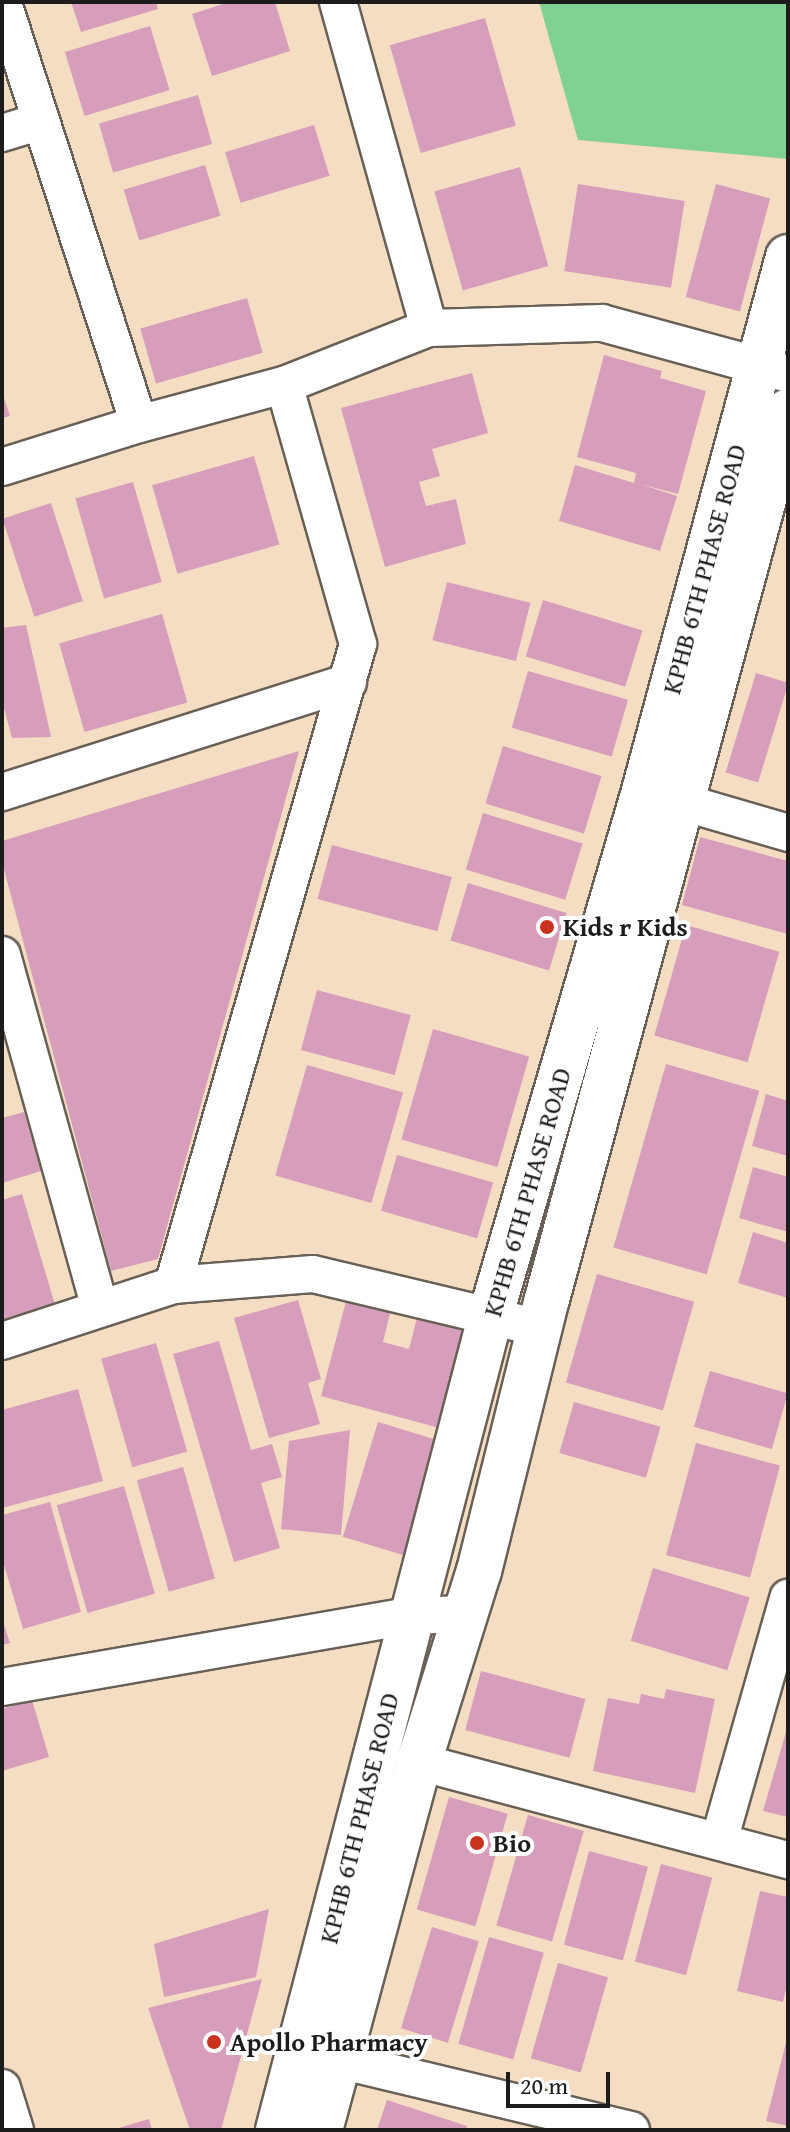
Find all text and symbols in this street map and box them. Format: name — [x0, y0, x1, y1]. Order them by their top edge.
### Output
street label: KPHB 6TH PHASE ROAD — [656, 441, 752, 697]
place label: Kids r Kids — [563, 911, 688, 943]
marker: Kids r Kids — [538, 918, 556, 936]
street label: KPHB 6TH PHASE ROAD — [477, 1064, 577, 1320]
street label: KPHB 6TH PHASE ROAD — [313, 1689, 405, 1947]
place label: Bio — [493, 1827, 531, 1859]
marker: Bio — [468, 1834, 486, 1852]
place label: Apollo Pharmacy — [230, 2026, 428, 2058]
marker: Apollo Pharmacy — [205, 2033, 223, 2051]
scale bar — [510, 2056, 614, 2106]
text: 20 m — [520, 2068, 568, 2103]

